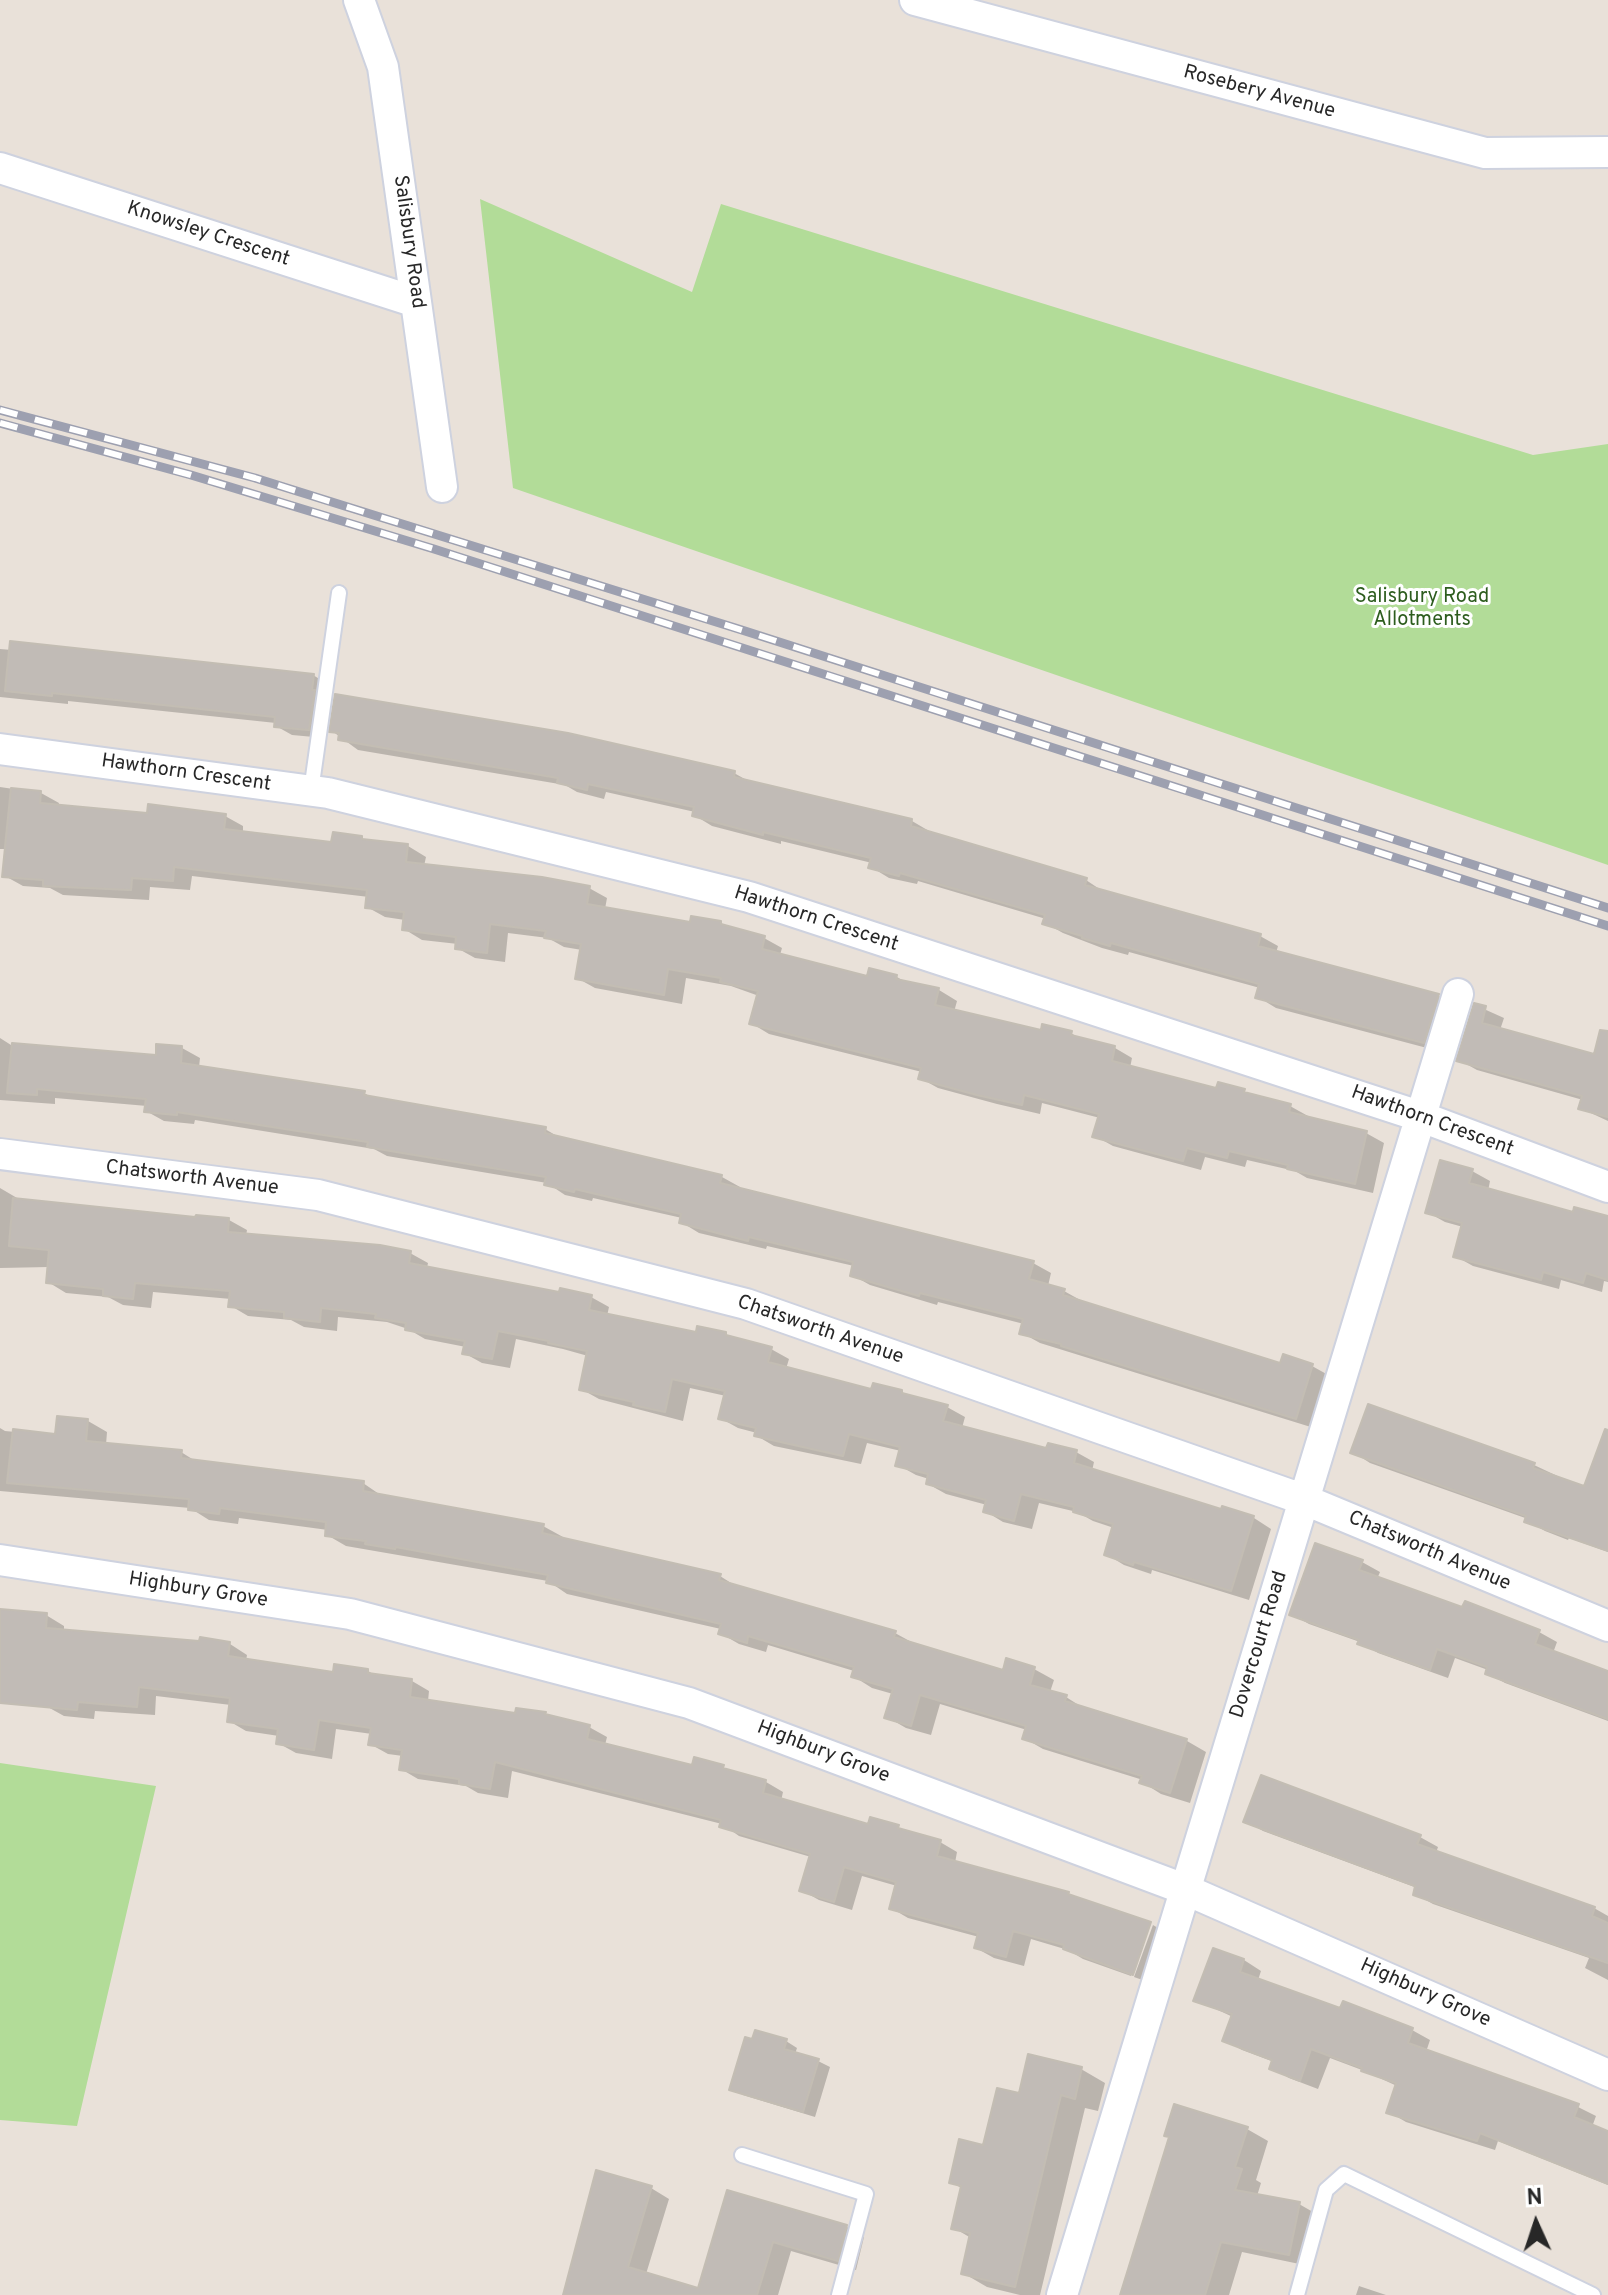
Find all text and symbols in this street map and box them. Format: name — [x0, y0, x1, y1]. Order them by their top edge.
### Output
street label: Rosebery Avenue — [1180, 61, 1338, 125]
street label: Salisbury Road — [387, 174, 429, 310]
street label: Knowsley Crescent — [124, 197, 292, 273]
park label: Salisbury Road Allotments — [1355, 586, 1489, 633]
street label: Hawthorn Crescent — [100, 750, 272, 798]
street label: Hawthorn Crescent — [731, 882, 901, 958]
street label: Hawthorn Crescent — [1347, 1081, 1517, 1163]
street label: Chatsworth Avenue — [104, 1156, 280, 1202]
street label: Chatsworth Avenue — [734, 1291, 906, 1371]
street label: Chatsworth Avenue — [1344, 1507, 1514, 1597]
street label: Highbury Grove — [127, 1568, 269, 1614]
street label: Dovercourt Road — [1226, 1569, 1294, 1721]
street label: Highbury Grove — [753, 1717, 893, 1789]
street label: Highbury Grove — [1356, 1954, 1494, 2034]
north arrow — [1496, 2183, 1576, 2263]
text: N — [1526, 2185, 1543, 2212]

